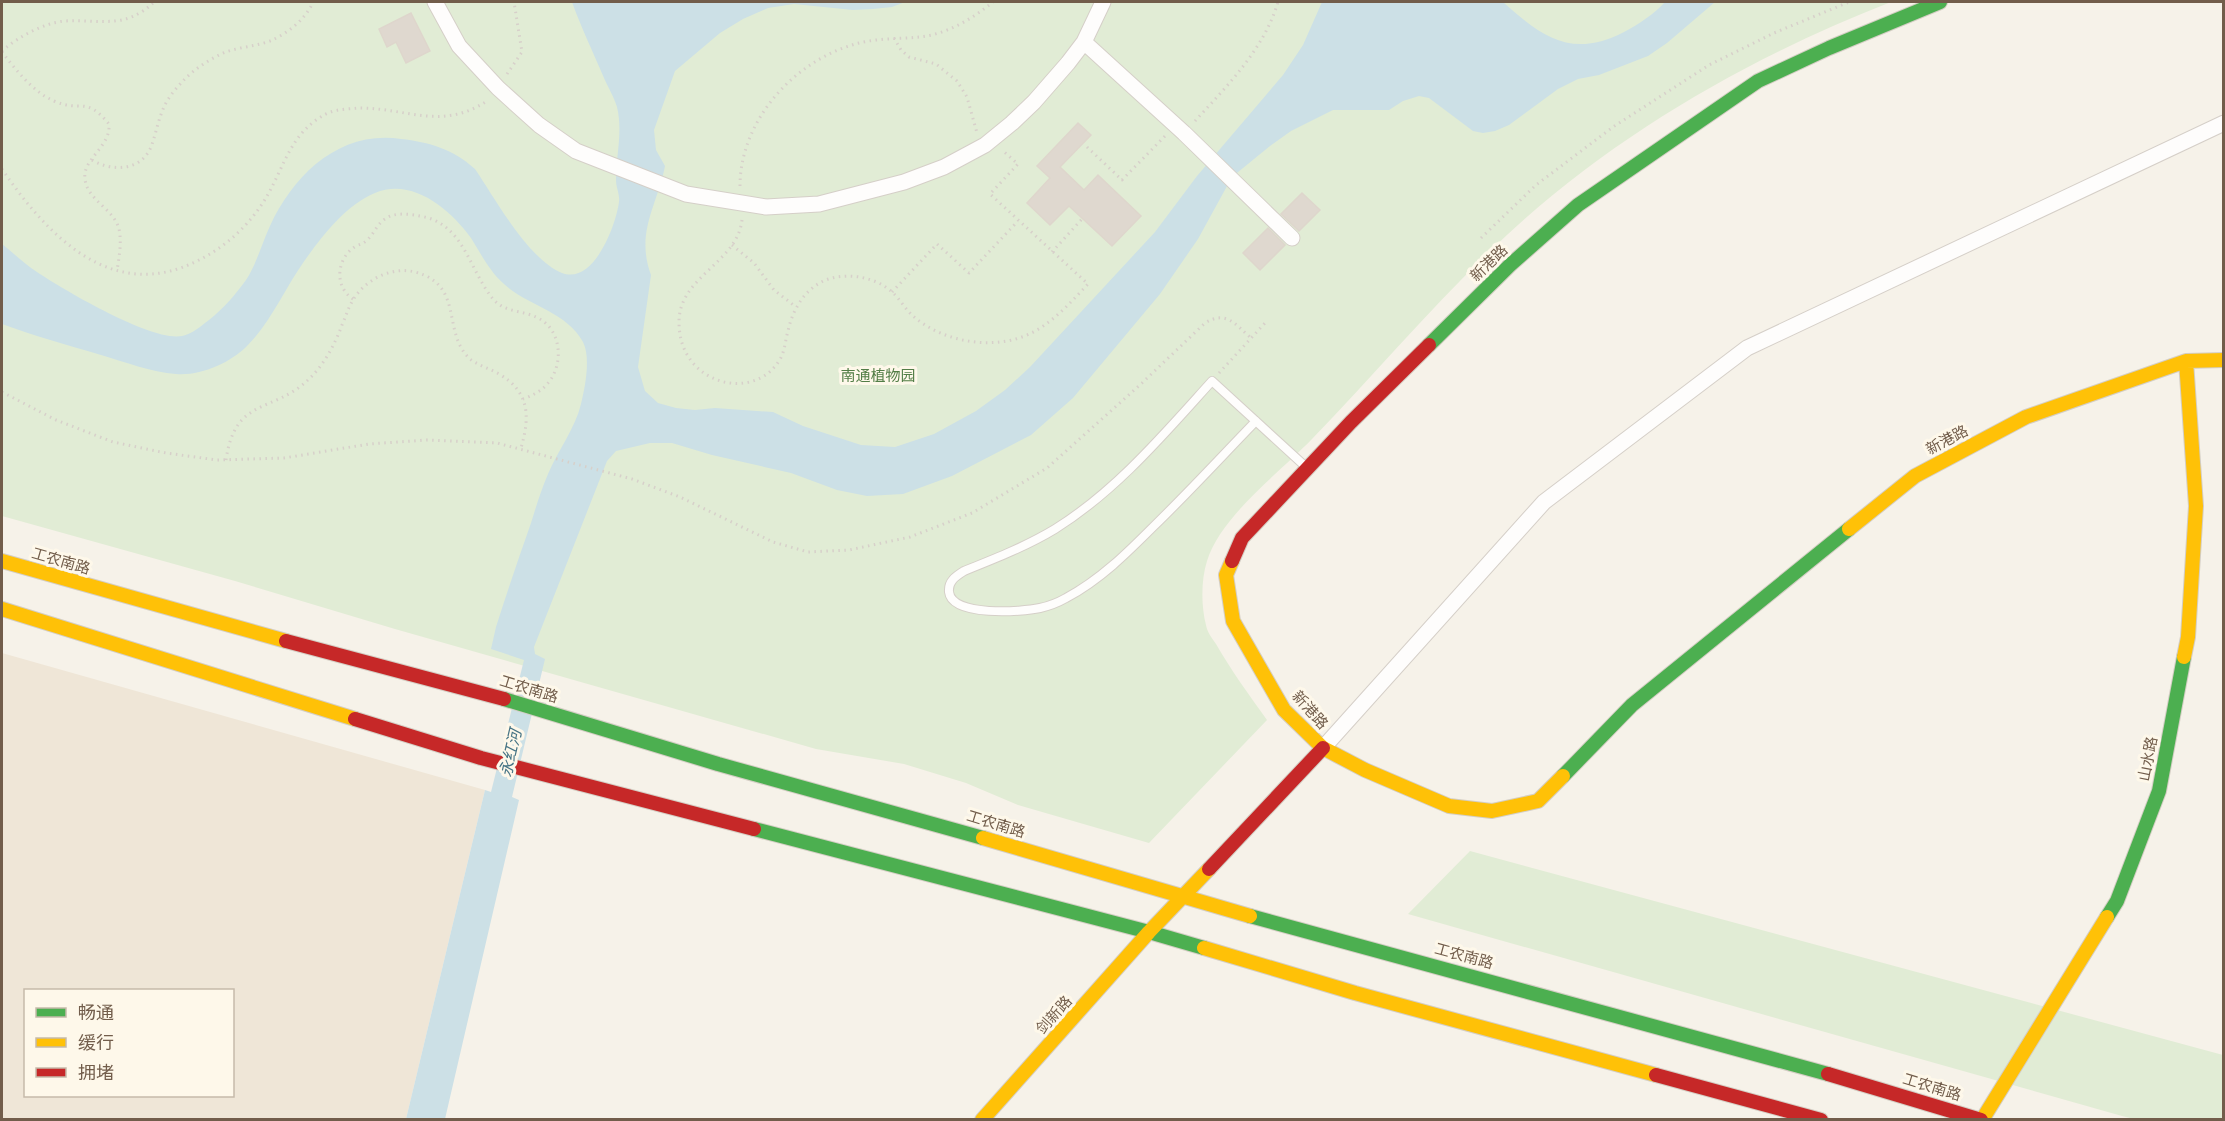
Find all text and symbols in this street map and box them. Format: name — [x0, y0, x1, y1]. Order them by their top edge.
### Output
street label: 新港路 — [1467, 241, 1511, 285]
park label: 南通植物园 — [840, 367, 916, 385]
street label: 新港路 — [1923, 421, 1971, 459]
street label: 工农南路 — [30, 544, 92, 578]
street label: 工农南路 — [498, 672, 560, 706]
street label: 新港路 — [1288, 687, 1332, 733]
water label: 永红河 — [496, 725, 526, 779]
street label: 山水路 — [2135, 735, 2161, 783]
street label: 工农南路 — [965, 807, 1027, 841]
street label: 工农南路 — [1433, 940, 1495, 972]
legend — [24, 989, 234, 1097]
street label: 剑新路 — [1032, 992, 1076, 1038]
text: 畅通 — [78, 1002, 114, 1024]
text: 缓行 — [78, 1032, 114, 1054]
text: 拥堵 — [78, 1062, 114, 1084]
street label: 工农南路 — [1901, 1070, 1963, 1104]

